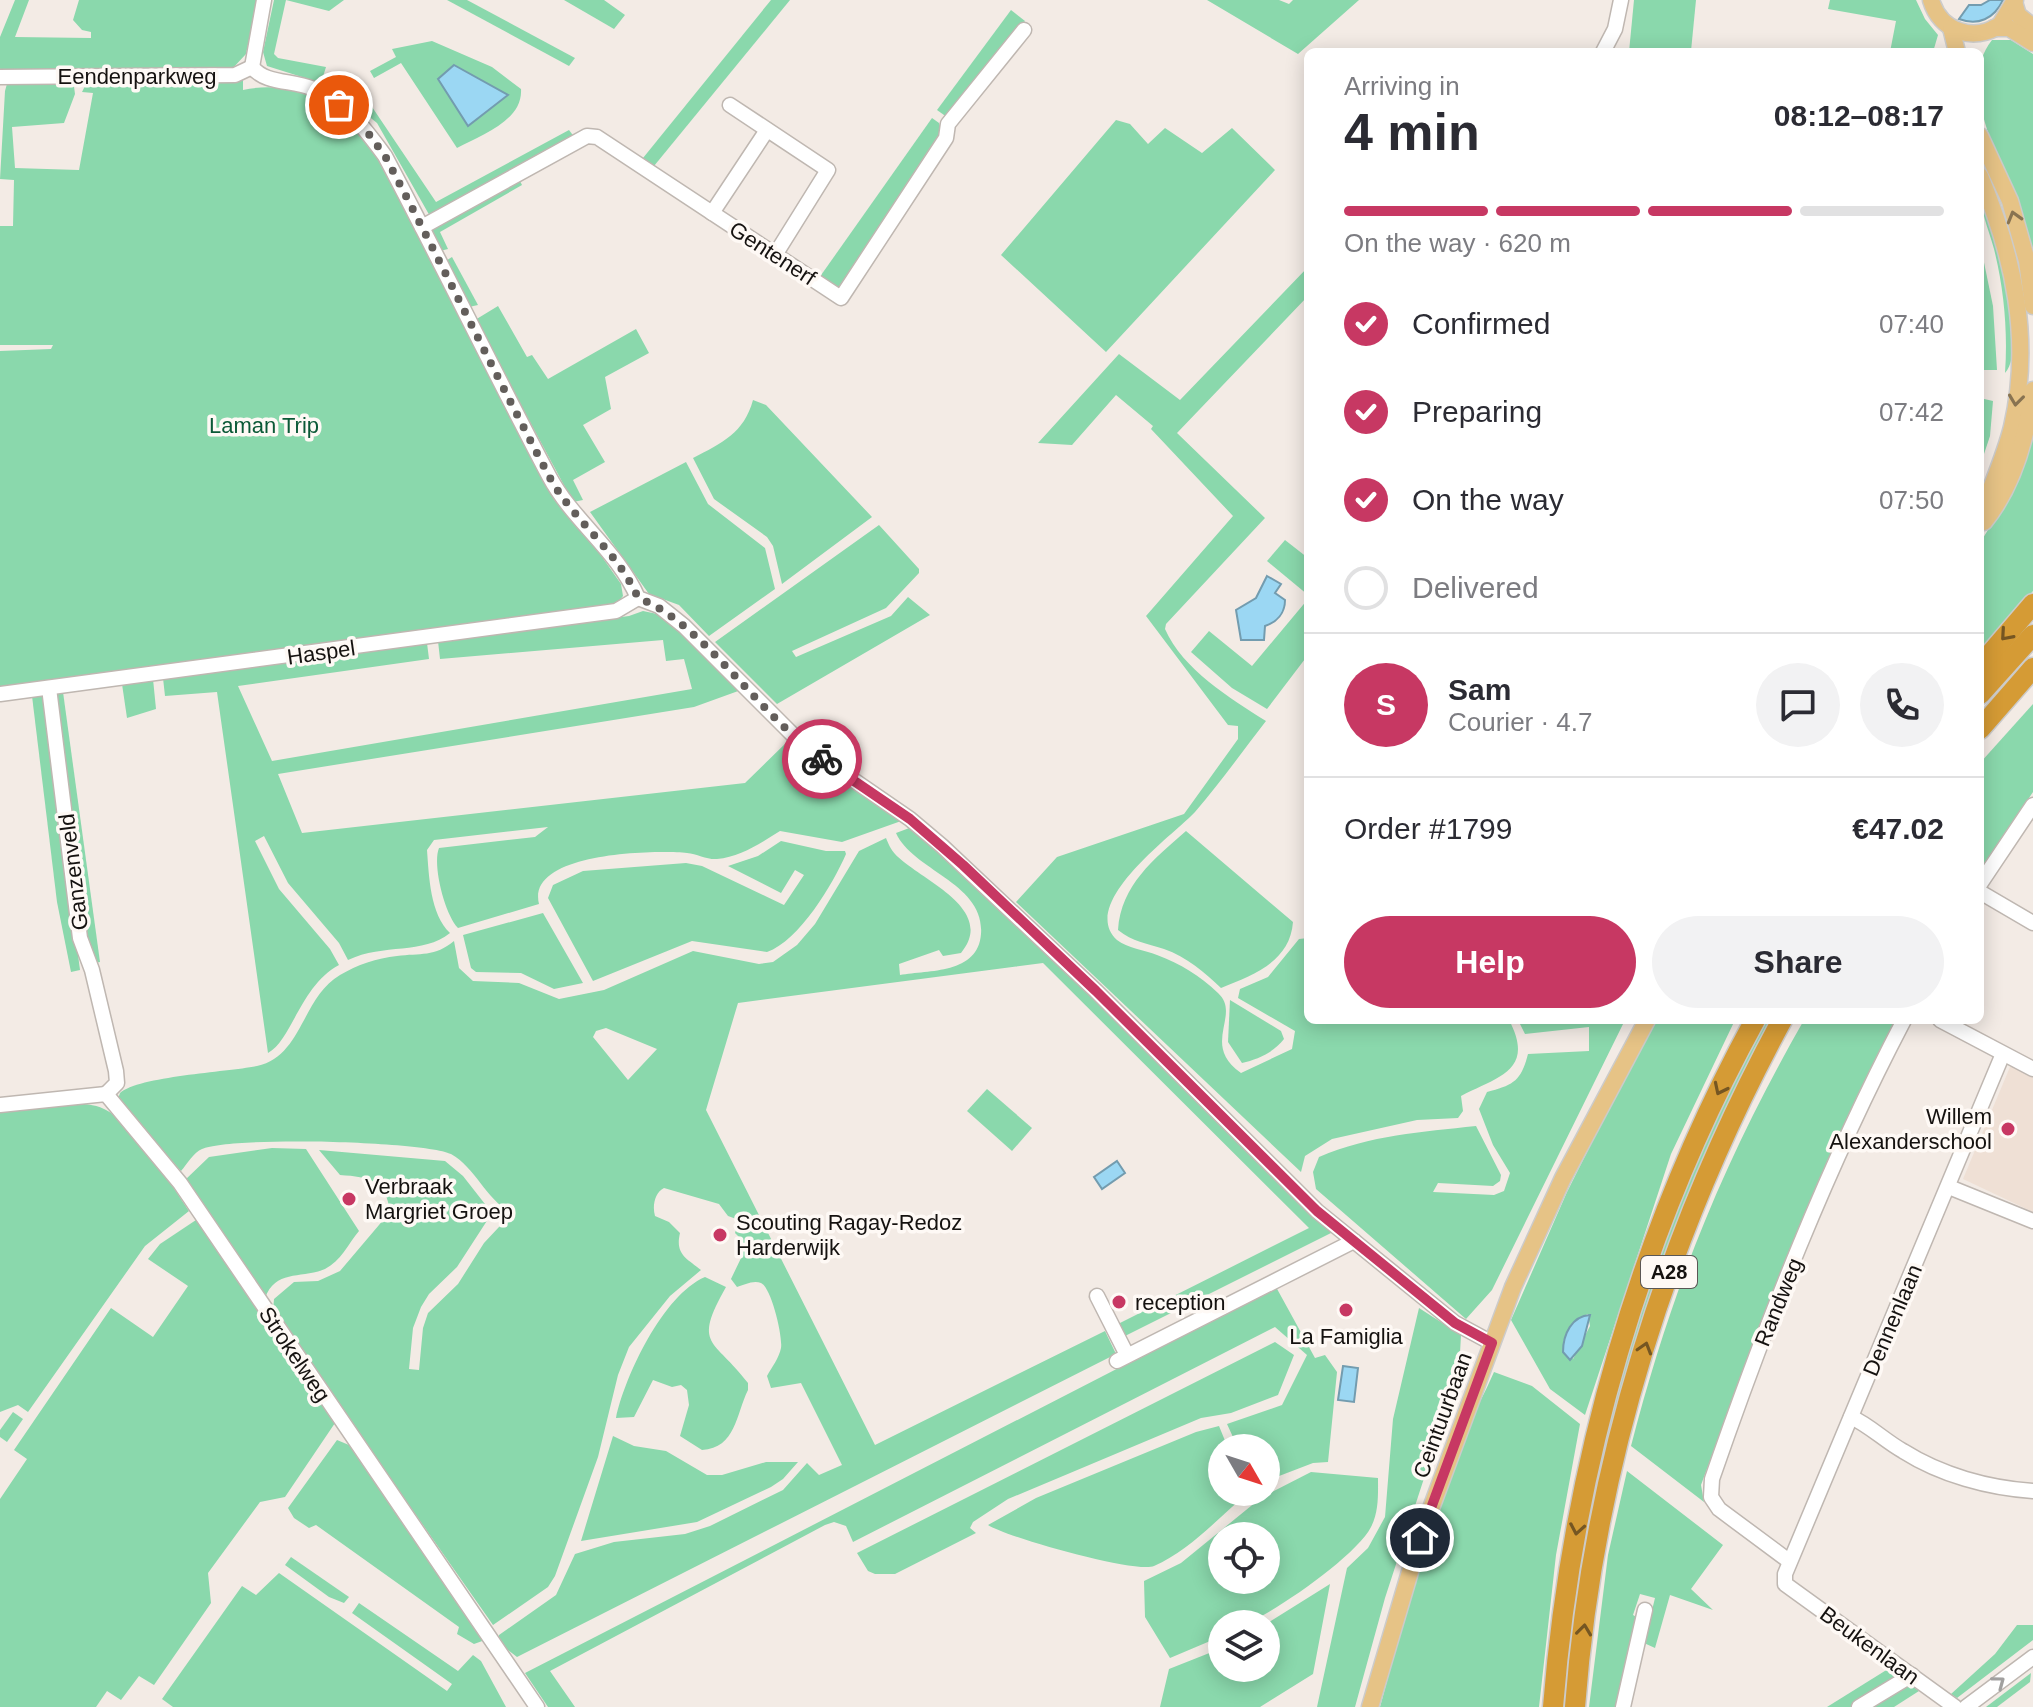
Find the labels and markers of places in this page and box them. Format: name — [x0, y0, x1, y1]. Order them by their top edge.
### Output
pin — [305, 71, 373, 139]
place label: Willem Alexanderschool — [1829, 1104, 1992, 1154]
marker: Willem Alexanderschool — [1999, 1120, 2017, 1138]
place label: Verbraak Margriet Groep — [365, 1174, 513, 1224]
marker: Verbraak Margriet Groep — [340, 1190, 358, 1208]
place label: Scouting Ragay-Redoz Harderwijk — [736, 1210, 962, 1260]
marker: Scouting Ragay-Redoz Harderwijk — [711, 1226, 729, 1244]
place label: reception — [1135, 1290, 1226, 1315]
marker: reception — [1110, 1293, 1128, 1311]
marker: La Famiglia — [1337, 1301, 1355, 1319]
place label: La Famiglia — [1289, 1324, 1404, 1349]
pin — [1386, 1504, 1454, 1572]

